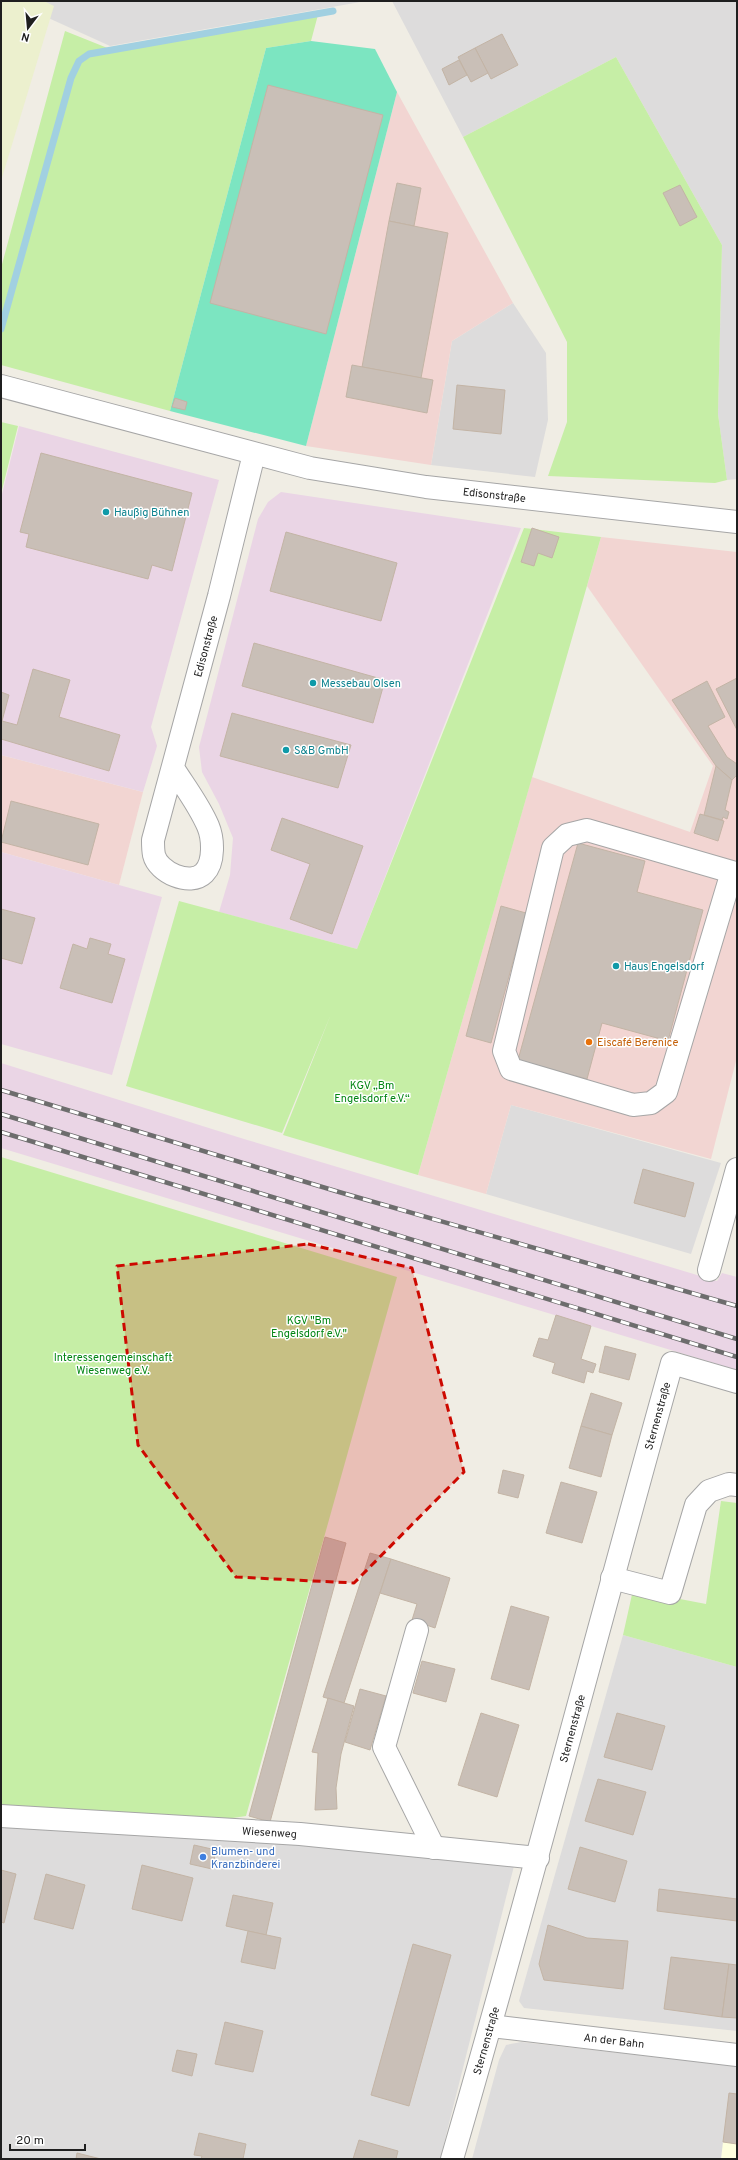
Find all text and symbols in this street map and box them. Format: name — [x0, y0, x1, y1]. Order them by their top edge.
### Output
north arrow — [8, 8, 48, 48]
text: N — [20, 29, 31, 44]
street label: Edisonstraße — [462, 485, 526, 506]
place label: Haußig Bühnen — [114, 506, 189, 520]
marker: Haußig Bühnen — [101, 507, 111, 517]
street label: Edisonstraße — [191, 614, 221, 679]
place label: Messebau Olsen — [321, 677, 401, 691]
marker: Messebau Olsen — [308, 678, 318, 688]
place label: S&B GmbH — [294, 744, 349, 758]
marker: S&B GmbH — [281, 745, 291, 755]
place label: Haus Engelsdorf — [624, 960, 705, 974]
marker: Haus Engelsdorf — [611, 961, 621, 971]
place label: Eiscafé Berenice — [597, 1036, 678, 1050]
marker: Eiscafé Berenice — [584, 1037, 594, 1047]
park label: KGV „Bm Engelsdorf e.V.“ — [334, 1079, 410, 1106]
park label: KGV "Bm Engelsdorf e.V." — [271, 1314, 347, 1341]
park label: Interessengemeinschaft Wiesenweg e.V. — [54, 1351, 172, 1378]
street label: Sternenstraße — [642, 1380, 674, 1452]
street label: Sternenstraße — [557, 1693, 589, 1764]
street label: Wiesenweg — [242, 1825, 297, 1842]
place label: Blumen- und Kranzbinderei — [211, 1845, 280, 1872]
marker: Blumen- und Kranzbinderei — [198, 1852, 208, 1862]
street label: Sternenstraße — [471, 2005, 503, 2077]
street label: An der Bahn — [583, 2031, 645, 2052]
scale bar — [10, 2126, 85, 2152]
text: 20 m — [16, 2133, 44, 2149]

